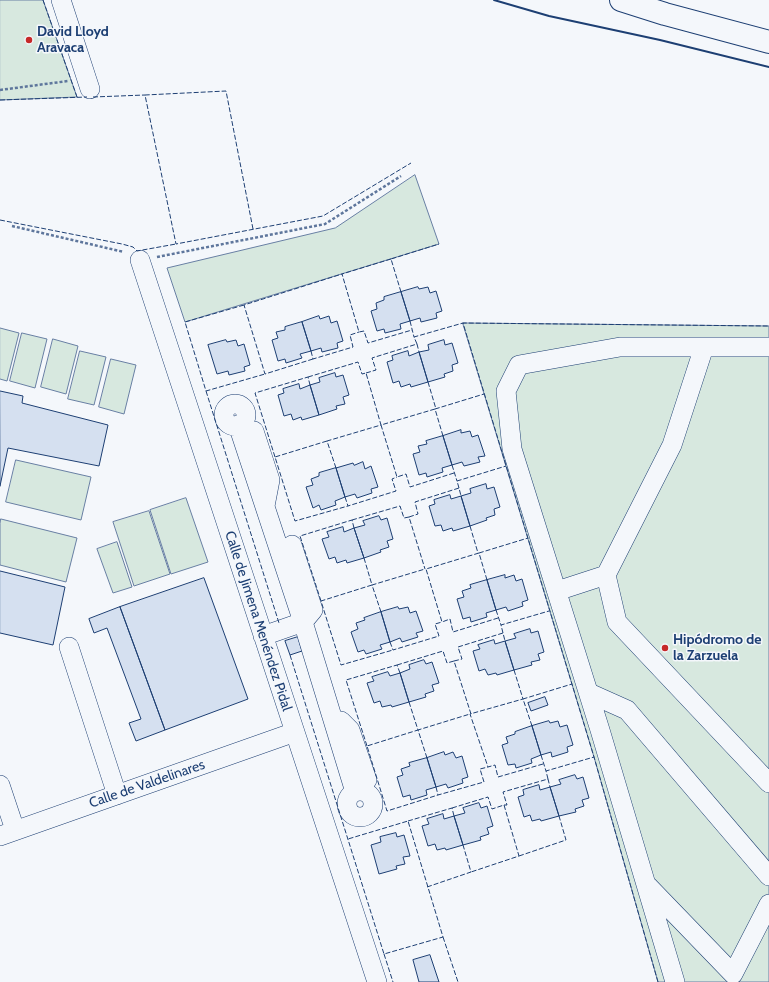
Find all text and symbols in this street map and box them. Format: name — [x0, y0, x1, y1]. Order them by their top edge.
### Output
place label: David Lloyd Aravaca — [37, 24, 109, 56]
marker: David Lloyd Aravaca — [24, 35, 34, 45]
street label: Calle de Jimena Menéndez Pidal — [221, 529, 295, 713]
place label: Hipódromo de la Zarzuela — [673, 632, 761, 664]
marker: Hipódromo de la Zarzuela — [660, 643, 670, 653]
street label: Calle de Valdelinares — [87, 756, 207, 812]

